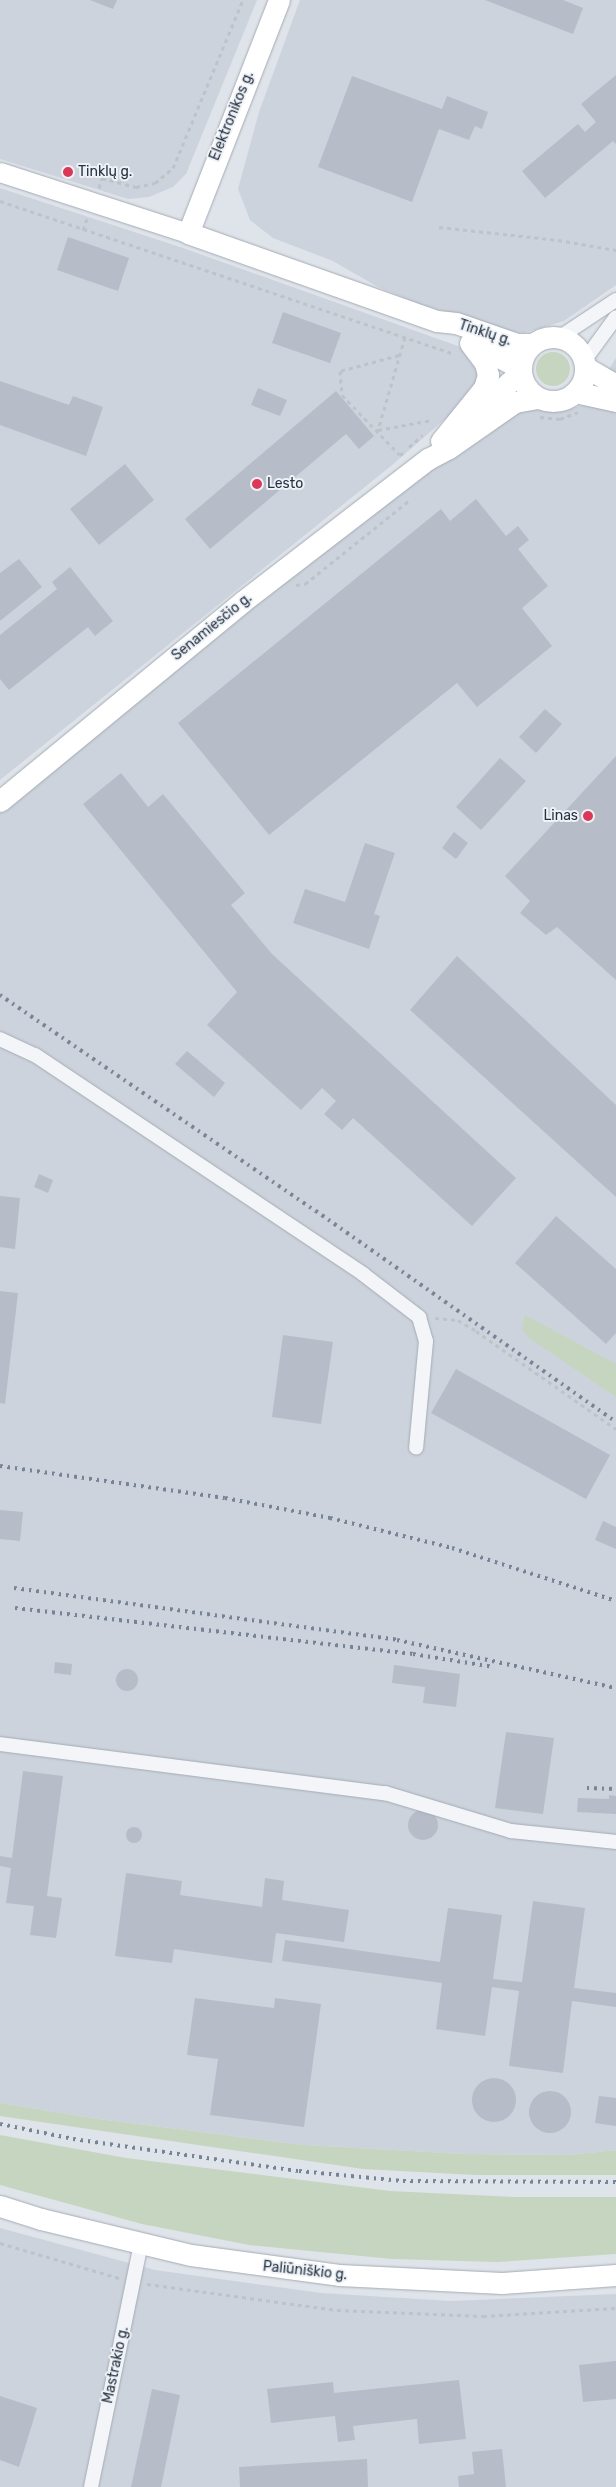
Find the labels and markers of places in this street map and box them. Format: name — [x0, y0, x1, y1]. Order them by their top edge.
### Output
place label: Tinklų g. — [78, 164, 132, 180]
marker: Tinklų g. — [62, 166, 74, 178]
place label: Lesto — [267, 476, 303, 492]
marker: Lesto — [251, 478, 263, 490]
place label: Linas — [543, 808, 578, 824]
marker: Linas — [582, 810, 594, 822]

